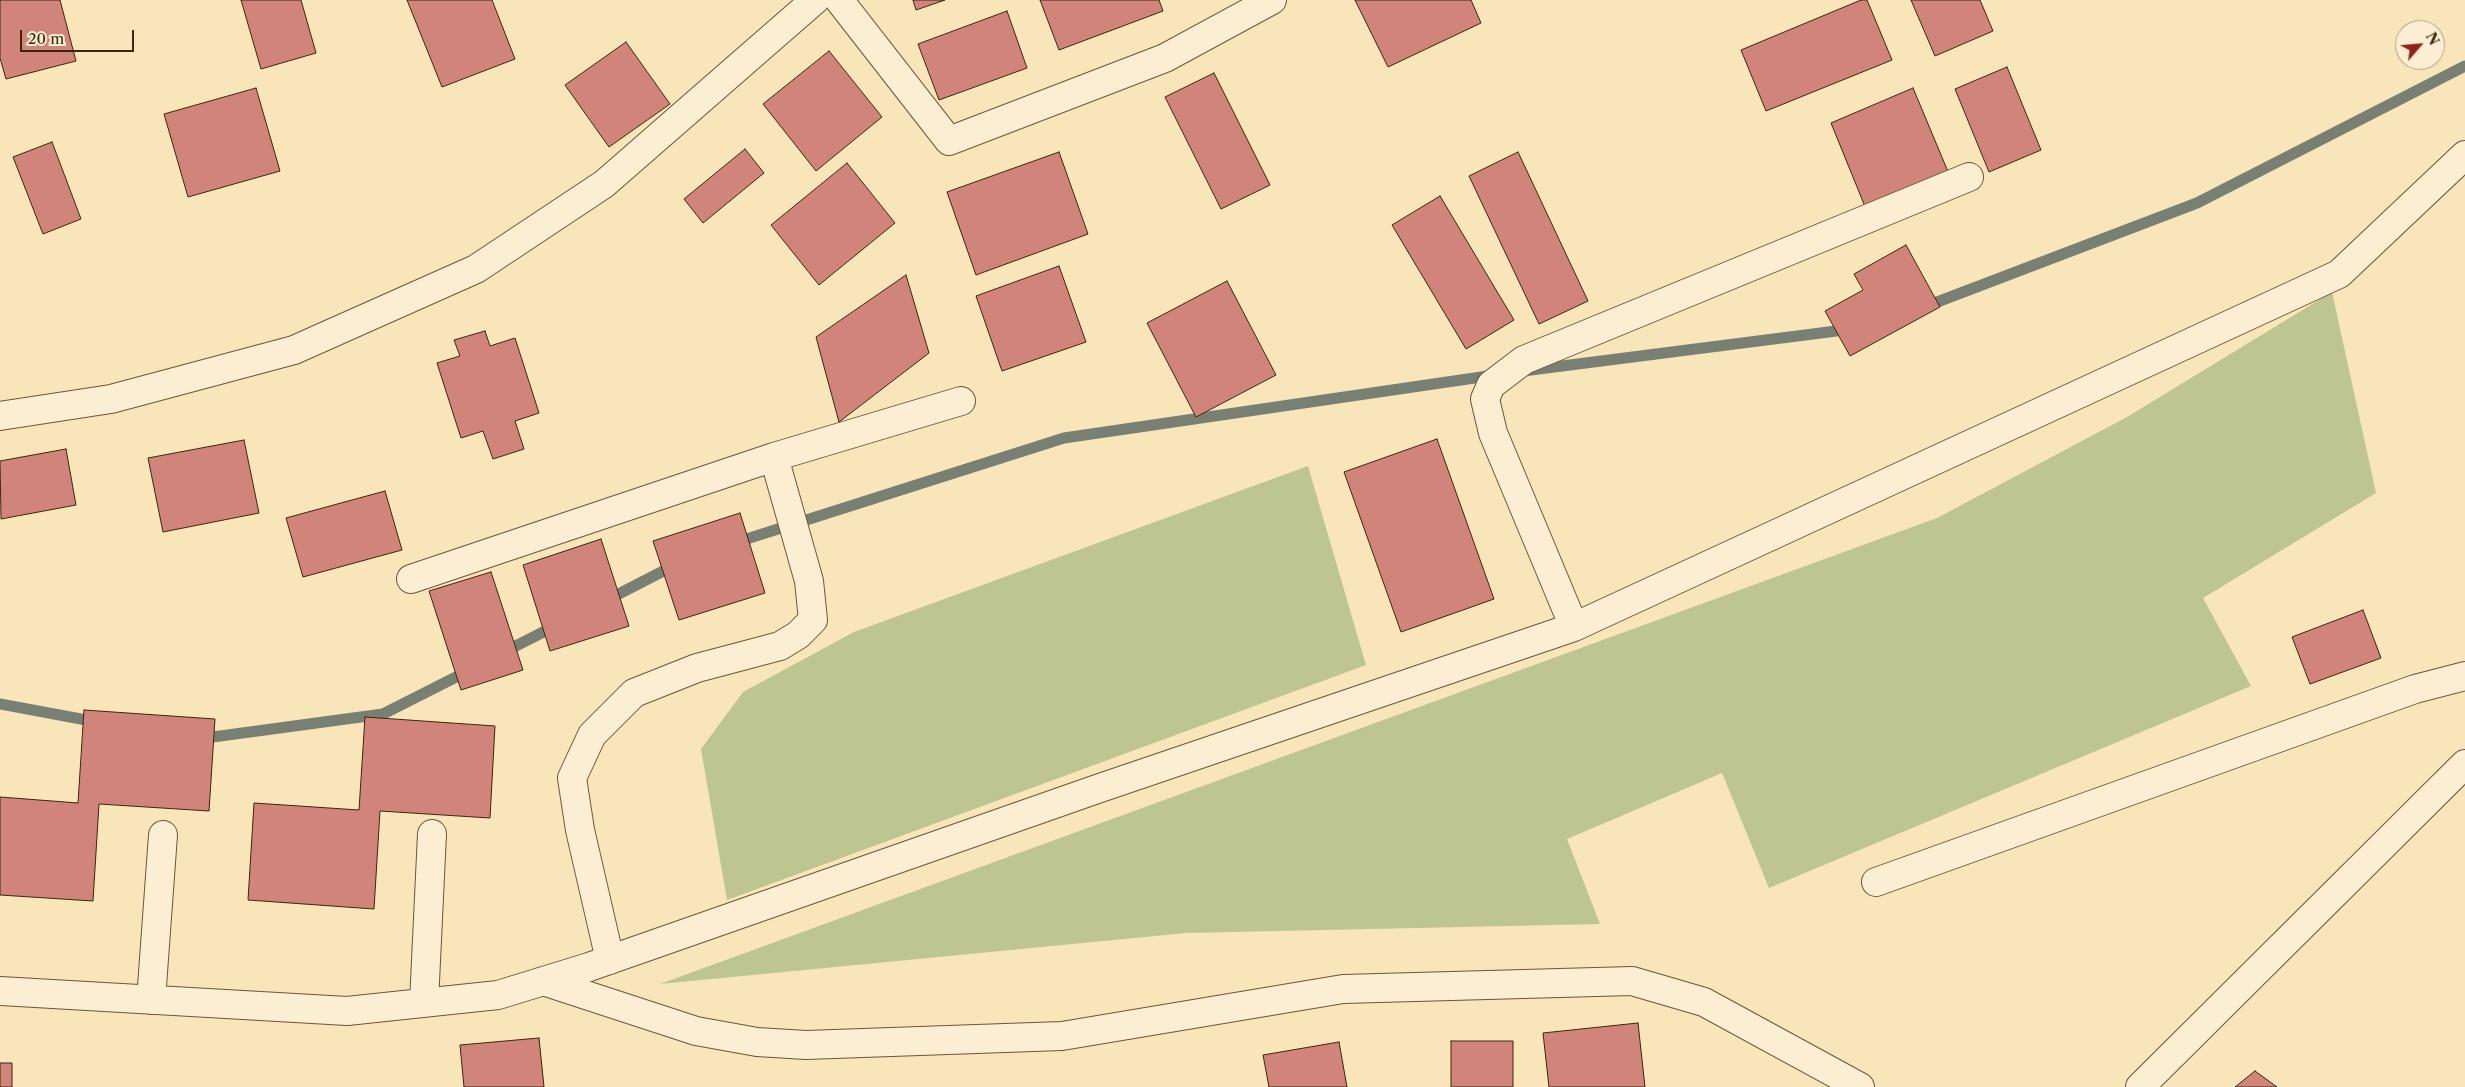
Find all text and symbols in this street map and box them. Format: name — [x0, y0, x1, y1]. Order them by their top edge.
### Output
scale bar — [22, 20, 136, 52]
north arrow — [2395, 20, 2445, 70]
text: 20 m — [28, 29, 64, 48]
text: N — [2422, 29, 2443, 48]

